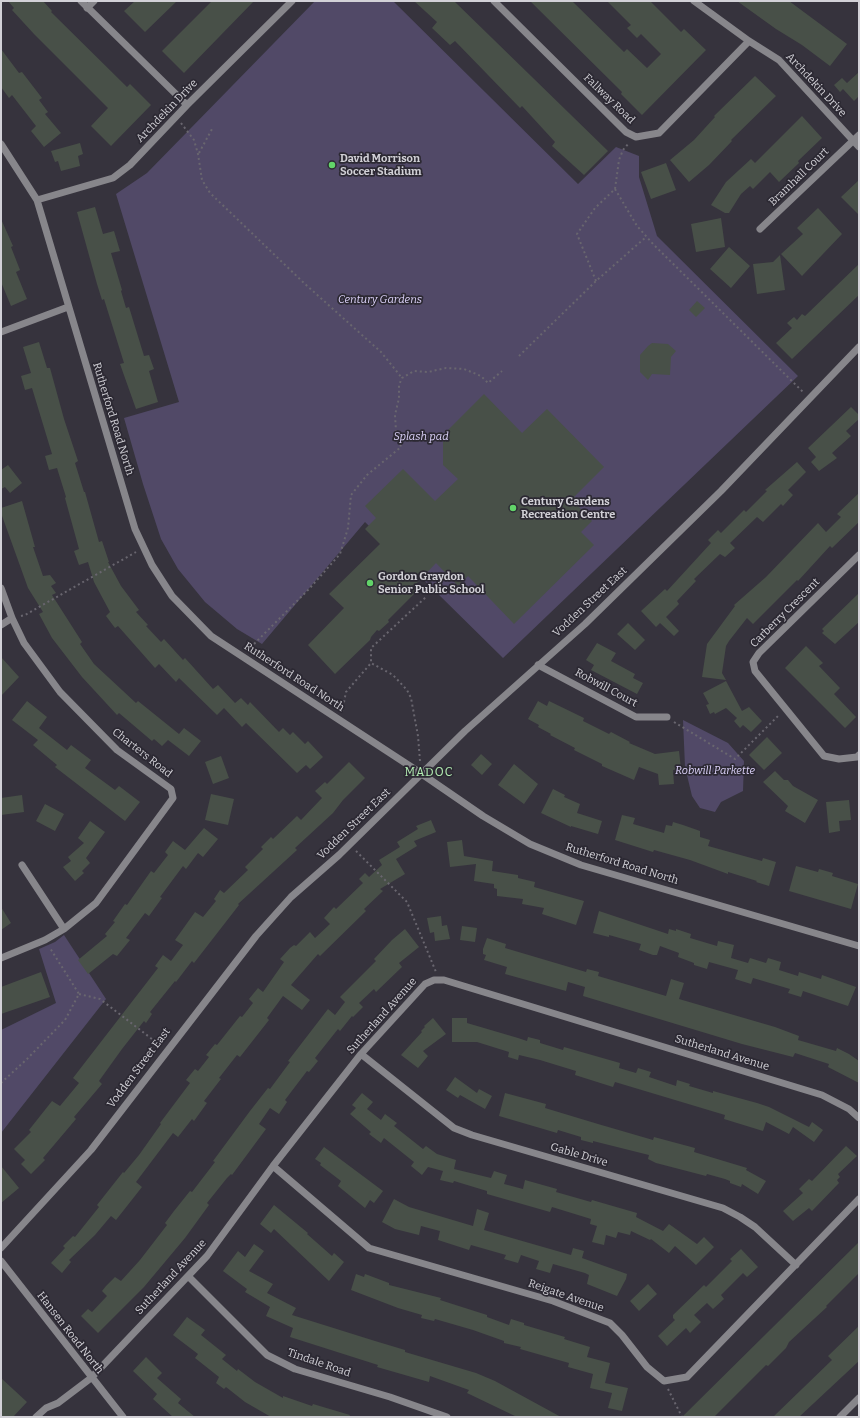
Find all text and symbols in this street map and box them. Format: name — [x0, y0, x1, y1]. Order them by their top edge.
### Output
street label: Archdekin Drive — [783, 50, 849, 120]
street label: Fallway Road — [581, 71, 637, 127]
street label: Archdekin Drive — [134, 77, 200, 145]
street label: Bramhall Court — [766, 145, 832, 209]
place label: David Morrison Soccer Stadium — [340, 152, 422, 178]
marker: David Morrison Soccer Stadium — [327, 160, 337, 170]
park label: Century Gardens — [338, 293, 422, 307]
street label: Rutherford Road North — [90, 361, 136, 477]
park label: Splash pad — [393, 430, 449, 444]
place label: Century Gardens Recreation Centre — [521, 495, 615, 521]
marker: Century Gardens Recreation Centre — [508, 503, 518, 513]
street label: Vodden Street East — [550, 564, 630, 640]
place label: Gordon Graydon Senior Public School — [378, 570, 484, 596]
street label: Carberry Crescent — [748, 576, 822, 650]
marker: Gordon Graydon Senior Public School — [365, 578, 375, 588]
street label: Rutherford Road North — [241, 640, 347, 714]
street label: Robwill Court — [573, 666, 639, 710]
street label: Charters Road — [109, 726, 175, 780]
park label: Robwill Parkette — [675, 764, 755, 778]
district label: MADOC — [405, 766, 453, 780]
street label: Vodden Street East — [315, 786, 393, 862]
street label: Rutherford Road North — [564, 841, 680, 887]
street label: Sutherland Avenue — [344, 975, 420, 1057]
street label: Vodden Street East — [105, 1025, 173, 1111]
street label: Sutherland Avenue — [673, 1032, 771, 1074]
street label: Gable Drive — [549, 1141, 609, 1169]
street label: Sutherland Avenue — [133, 1237, 209, 1317]
street label: Reigate Avenue — [526, 1277, 606, 1315]
street label: Hansen Road North — [34, 1289, 106, 1377]
street label: Tindale Road — [286, 1346, 352, 1380]

